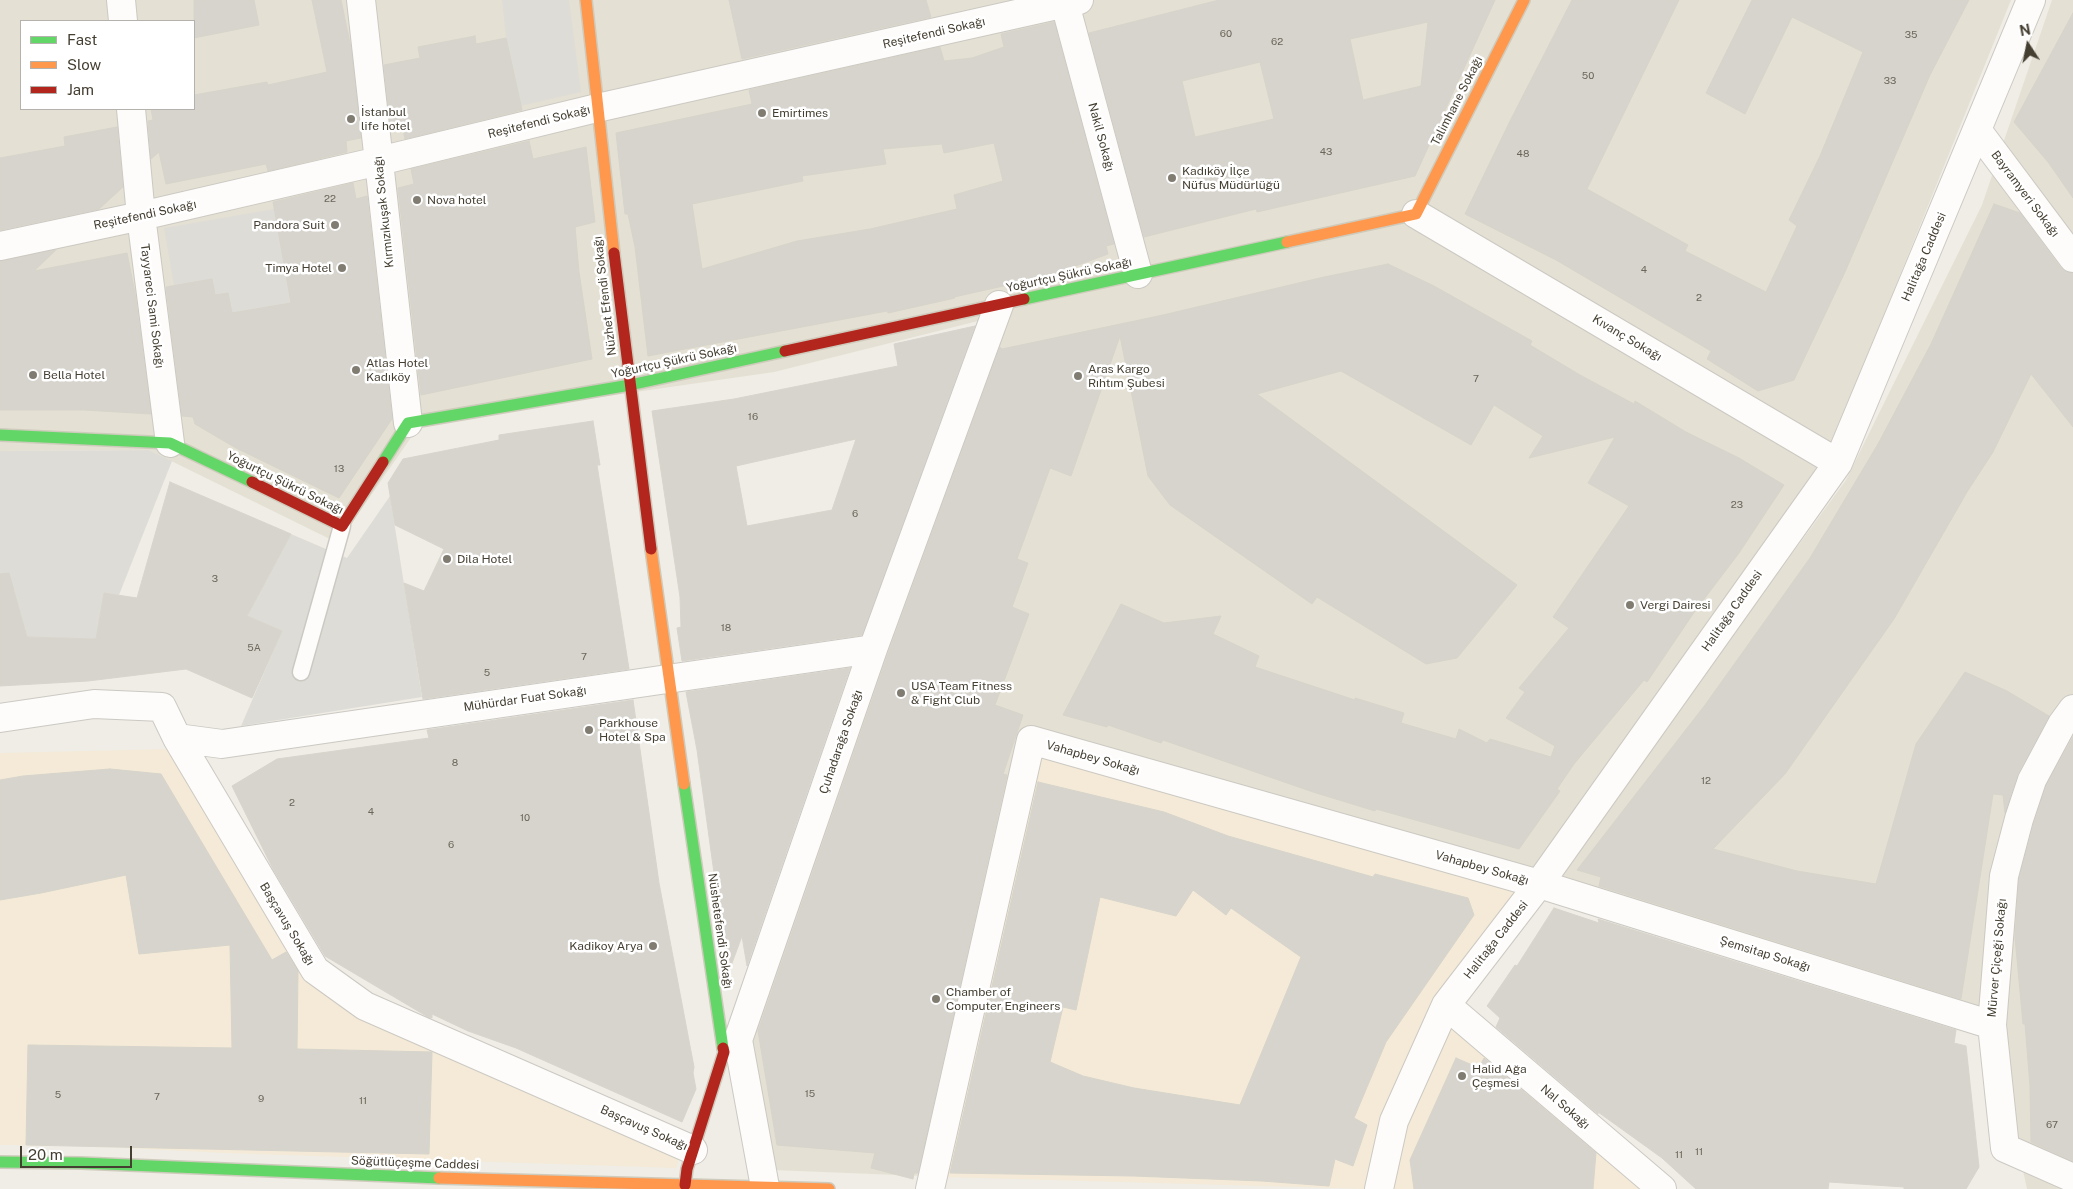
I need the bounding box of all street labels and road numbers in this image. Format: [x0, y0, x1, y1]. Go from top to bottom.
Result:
street label: Reşitefendi Sokağı [881, 14, 987, 52]
street label: Talimhane Sokağı [1428, 54, 1486, 148]
street label: Nakil Sokağı [1085, 101, 1117, 173]
street label: Reşitefendi Sokağı [486, 102, 592, 142]
street label: Bayramyeri Sokağı [1988, 148, 2062, 240]
street label: Kırmızıkuşak Sokağı [371, 155, 397, 269]
street label: Reşitefendi Sokağı [92, 197, 198, 233]
street label: Halitağa Caddesi [1899, 210, 1949, 304]
street label: Nüzhet Efendi Sokağı [591, 236, 619, 356]
street label: Tayyareci Sami Sokağı [137, 243, 167, 369]
street label: Yoğurtçu Şükrü Sokağı [1005, 255, 1133, 295]
street label: Kıvanç Sokağı [1590, 312, 1664, 364]
street label: Yoğurtçu Şükrü Sokağı [610, 341, 738, 381]
street label: Yoğurtçu Şükrü Sokağı [224, 449, 346, 517]
street label: Halitağa Caddesi [1699, 568, 1765, 654]
street label: Mühürdar Fuat Sokağı [463, 683, 587, 715]
street label: Çuhadarağa Sokağı [816, 688, 866, 796]
street label: Vahapbey Sokağı [1045, 738, 1141, 778]
street label: Vahapbey Sokağı [1434, 848, 1530, 888]
street label: Nüshetefendi Sokağı [705, 872, 735, 990]
street label: Başçavuş Sokağı [257, 880, 317, 968]
street label: Halitağa Caddesi [1461, 898, 1531, 982]
street label: Mürver Çiçeği Sokağı [1985, 898, 2009, 1018]
street label: Şemsitap Sokağı [1718, 933, 1812, 975]
street label: Nal Sokağı [1537, 1082, 1593, 1132]
street label: Başçavuş Sokağı [598, 1102, 690, 1154]
street label: Söğütlüçeşme Caddesi [351, 1154, 479, 1172]

